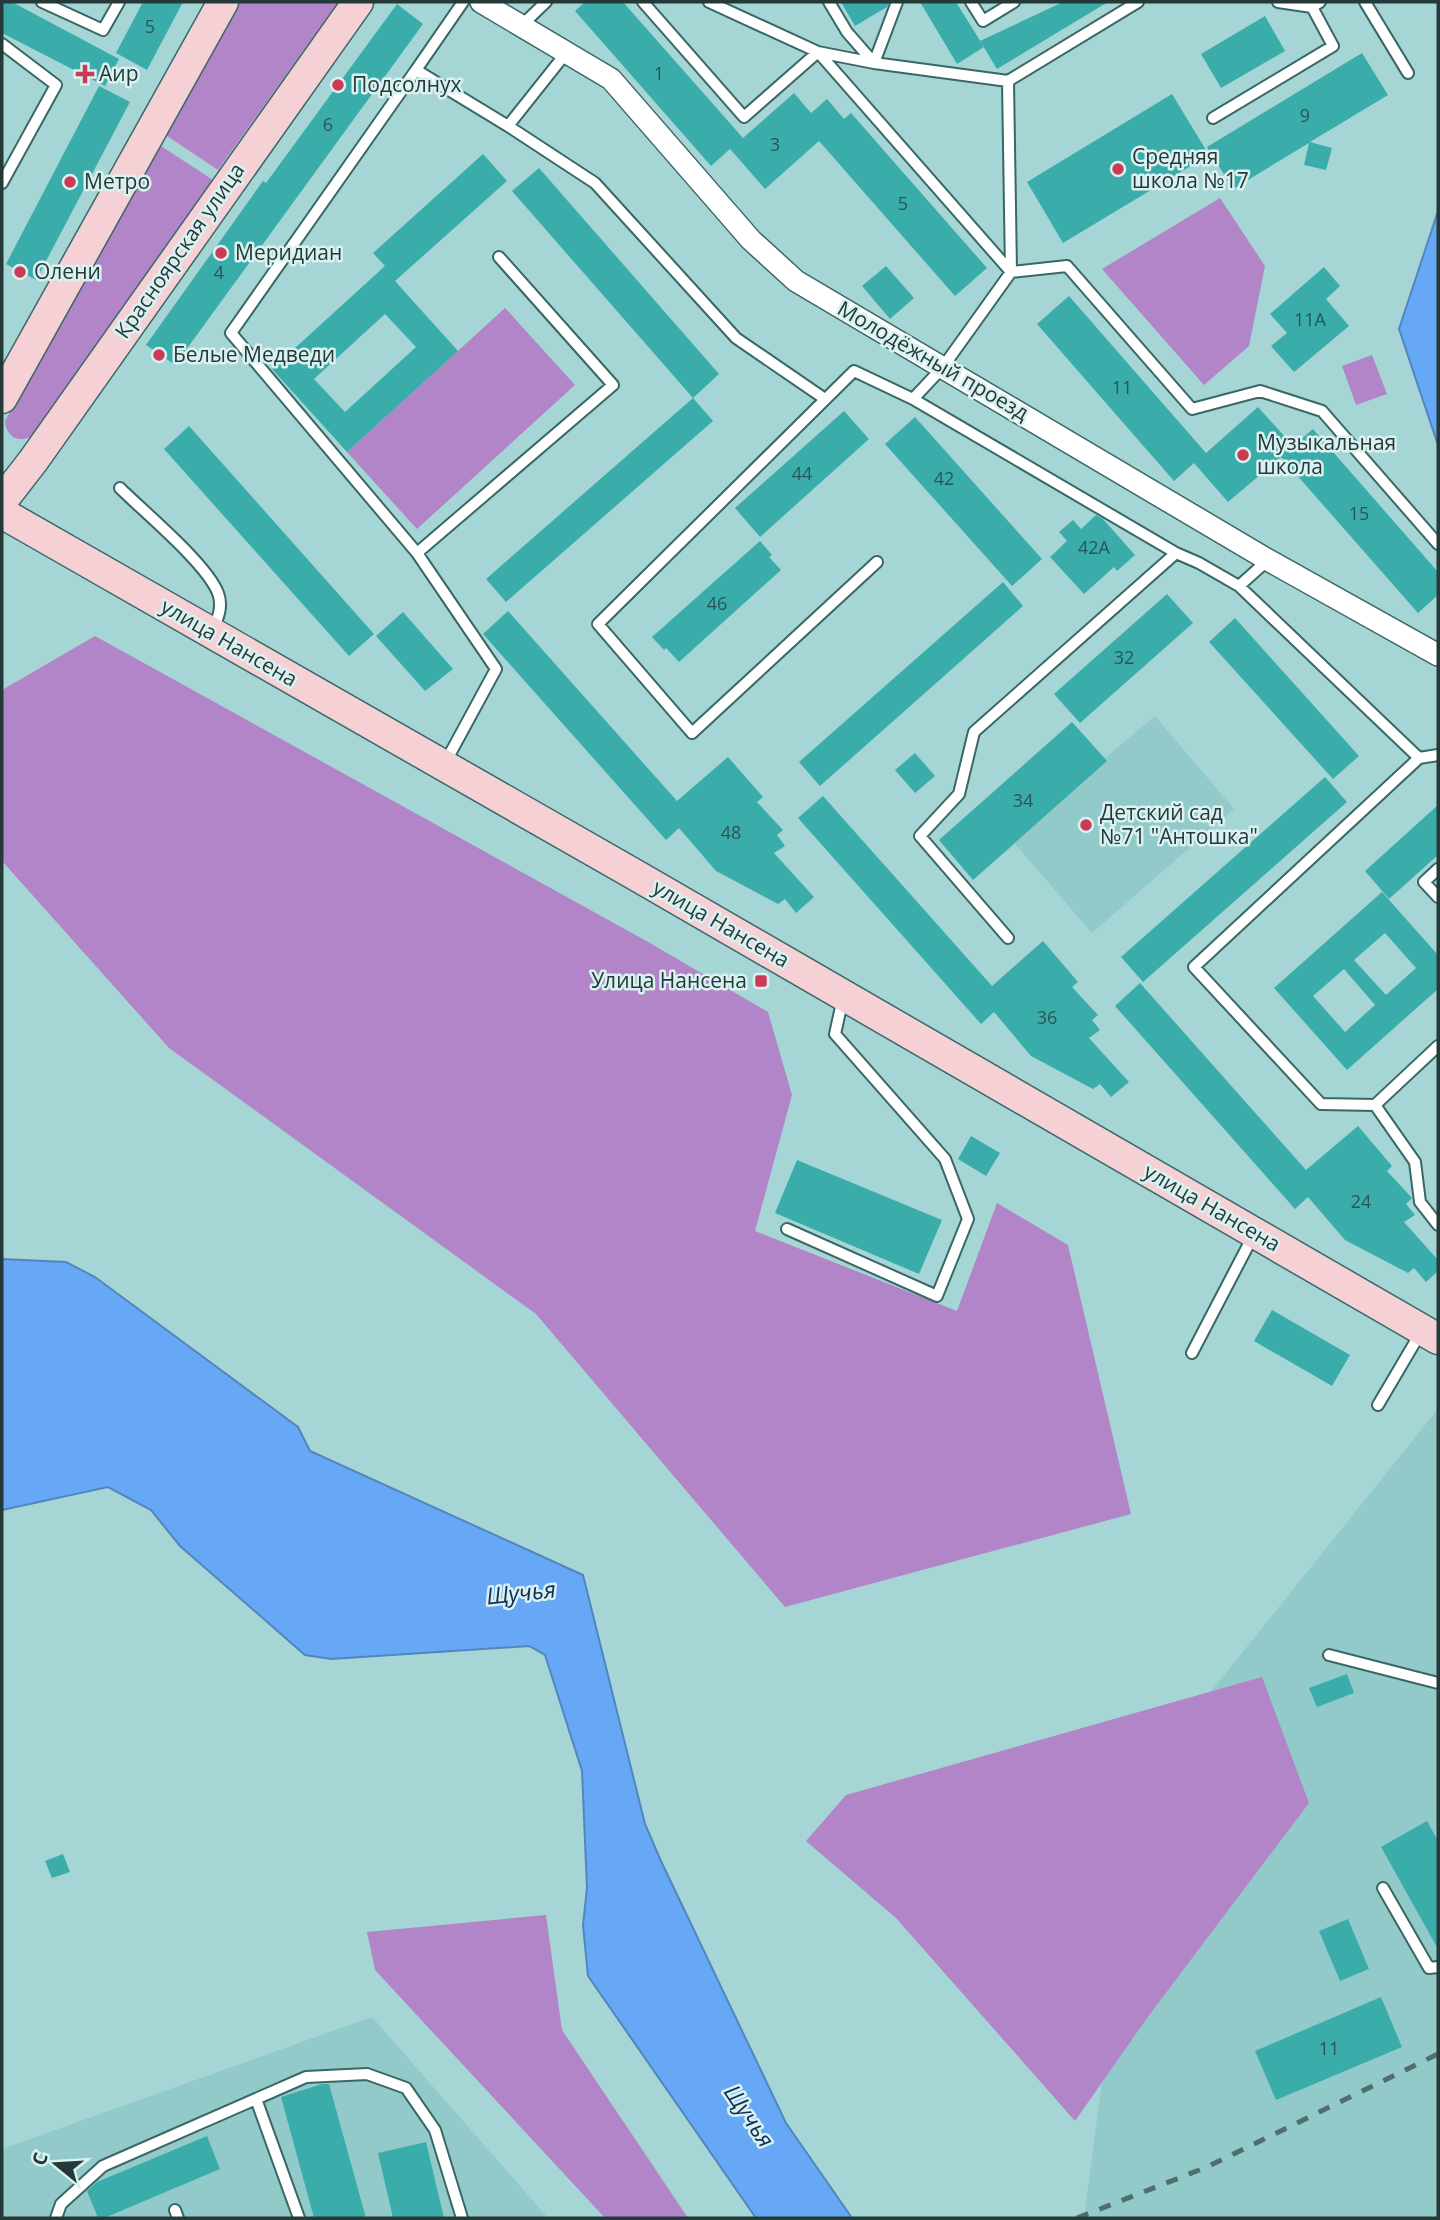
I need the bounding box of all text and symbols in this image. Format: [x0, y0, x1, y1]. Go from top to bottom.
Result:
house number: 5 [145, 14, 155, 38]
place label: Аир [99, 59, 138, 87]
house number: 1 [654, 61, 664, 85]
marker: Аир [77, 66, 93, 82]
place label: Подсолнух [352, 70, 462, 98]
marker: Подсолнух [330, 77, 346, 93]
house number: 9 [1300, 103, 1310, 127]
house number: 6 [323, 112, 333, 136]
house number: 3 [770, 132, 780, 156]
place label: Средняя школа №17 [1132, 142, 1249, 194]
street label: Красноярская улица [108, 157, 250, 344]
marker: Средняя школа №17 [1110, 161, 1126, 177]
place label: Метро [84, 167, 150, 195]
marker: Метро [62, 174, 78, 190]
house number: 5 [898, 191, 908, 215]
place label: Меридиан [235, 238, 342, 266]
marker: Меридиан [213, 245, 229, 261]
place label: Олени [34, 257, 101, 285]
house number: 4 [214, 260, 224, 284]
marker: Олени [12, 264, 28, 280]
street label: Молодёжный проезд [833, 294, 1034, 426]
house number: 11А [1294, 307, 1327, 331]
place label: Белые Медведи [173, 340, 335, 368]
marker: Белые Медведи [151, 347, 167, 363]
house number: 11 [1112, 375, 1132, 399]
place label: Музыкальная школа [1257, 428, 1396, 480]
marker: Музыкальная школа [1235, 447, 1251, 463]
house number: 44 [792, 461, 812, 485]
house number: 42 [934, 466, 954, 490]
house number: 15 [1349, 501, 1369, 525]
house number: 42А [1078, 535, 1111, 559]
house number: 46 [707, 591, 727, 615]
street label: улица Нансена [156, 592, 303, 693]
house number: 32 [1114, 645, 1134, 669]
house number: 34 [1013, 788, 1033, 812]
place label: Детский сад №71 "Антошка" [1100, 798, 1258, 850]
marker: Детский сад №71 "Антошка" [1078, 817, 1094, 833]
house number: 48 [721, 820, 741, 844]
street label: улица Нансена [648, 873, 795, 974]
place label: Улица Нансена [591, 966, 747, 994]
marker: Улица Нансена [753, 973, 769, 989]
house number: 36 [1037, 1005, 1057, 1029]
street label: улица Нансена [1139, 1157, 1286, 1258]
house number: 24 [1351, 1189, 1371, 1213]
water label: Щучья [485, 1572, 557, 1612]
house number: 11 [1319, 2036, 1339, 2060]
water label: Щучья [717, 2078, 783, 2153]
north arrow [21, 2129, 91, 2199]
text: С [26, 2149, 54, 2169]

